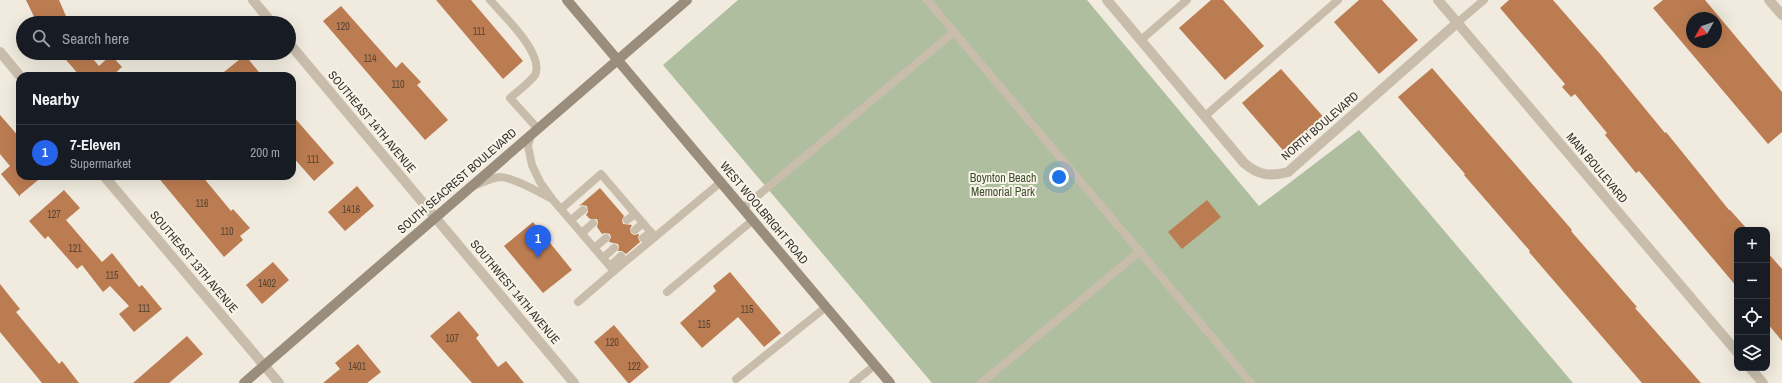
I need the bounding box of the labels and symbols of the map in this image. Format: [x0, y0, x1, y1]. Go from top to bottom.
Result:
north arrow [1686, 12, 1722, 48]
house number: 120 [336, 20, 350, 33]
house number: 111 [473, 25, 486, 38]
house number: 114 [363, 52, 377, 65]
street label: SOUTHEAST 14TH AVENUE [325, 68, 419, 176]
house number: 110 [391, 78, 405, 91]
street label: NORTH BOULEVARD [1278, 88, 1362, 164]
street label: SOUTH SEACREST BOULEVARD [394, 125, 520, 237]
street label: MAIN BOULEVARD [1563, 129, 1631, 207]
house number: 111 [307, 153, 320, 166]
street label: WEST WOOLBRIGHT ROAD [716, 158, 812, 268]
your location [1049, 167, 1069, 187]
park label: Boynton Beach Memorial Park [970, 170, 1036, 200]
house number: 116 [195, 197, 209, 210]
house number: 1416 [342, 203, 361, 216]
house number: 127 [47, 208, 61, 221]
street label: SOUTHEAST 13TH AVENUE [147, 208, 241, 316]
house number: 110 [220, 225, 234, 238]
pin: 1 [525, 225, 551, 258]
street label: SOUTHWEST 14TH AVENUE [467, 237, 563, 347]
house number: 121 [68, 242, 82, 255]
house number: 115 [105, 269, 119, 282]
house number: 1402 [258, 277, 277, 290]
house number: 111 [138, 302, 151, 315]
house number: 115 [740, 303, 754, 316]
house number: 115 [697, 318, 711, 331]
house number: 107 [445, 332, 459, 345]
house number: 120 [605, 336, 619, 349]
house number: 1401 [348, 360, 367, 373]
house number: 122 [627, 360, 641, 373]

